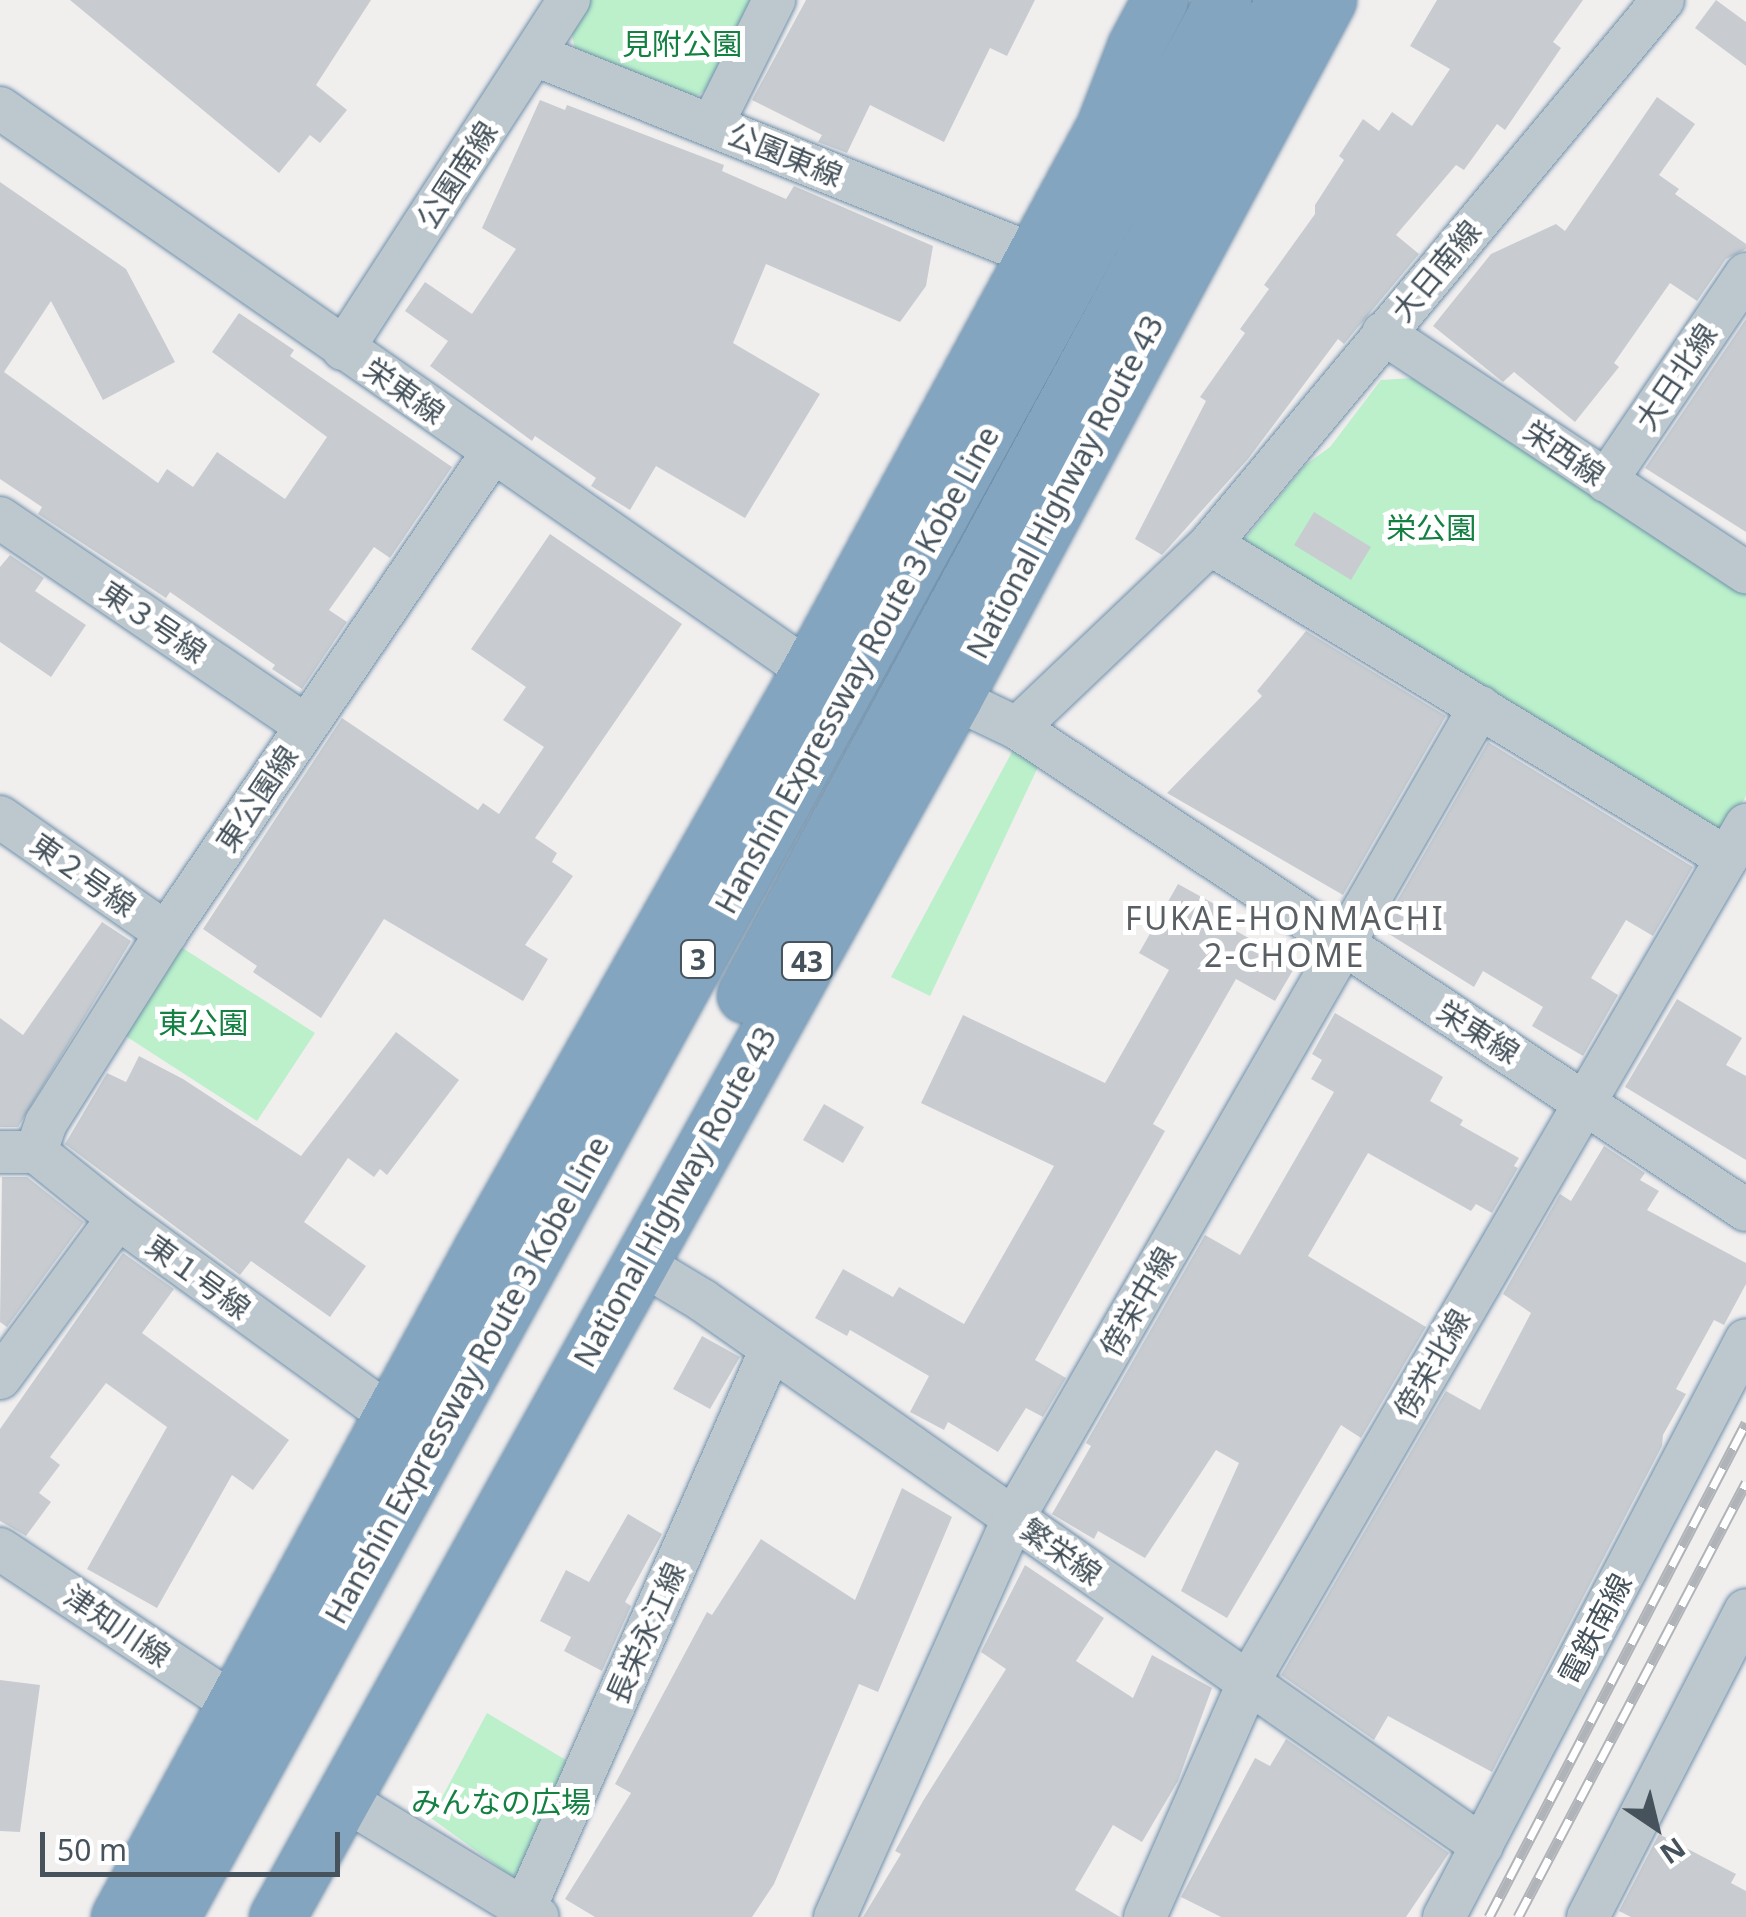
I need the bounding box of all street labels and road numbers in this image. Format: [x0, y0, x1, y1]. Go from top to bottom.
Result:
street label: 公園南線 [409, 115, 505, 235]
street label: 公園東線 [723, 116, 847, 194]
street label: 大日南線 [1384, 213, 1488, 329]
street label: National Highway Route 43 [959, 309, 1171, 665]
street label: 大日北線 [1628, 317, 1724, 437]
street label: 栄東線 [357, 350, 451, 432]
street label: 栄西線 [1517, 413, 1611, 493]
street label: Hanshin Expressway Route 3 Kobe Line [708, 420, 1006, 920]
street label: 東３号線 [93, 574, 213, 670]
street label: 東公園線 [209, 739, 305, 859]
street label: 東２号線 [24, 826, 142, 924]
road number: 3 [678, 936, 718, 982]
road number: 43 [780, 938, 834, 984]
street label: 栄東線 [1430, 993, 1526, 1071]
street label: National Highway Route 43 [566, 1021, 784, 1373]
street label: Hanshin Expressway Route 3 Kobe Line [318, 1130, 616, 1630]
street label: 東１号線 [139, 1227, 257, 1327]
street label: 傍栄中線 [1092, 1241, 1184, 1363]
street label: 傍栄北線 [1386, 1303, 1478, 1425]
street label: 繁栄線 [1014, 1511, 1108, 1593]
street label: 長栄永江線 [599, 1557, 693, 1709]
street label: 電鉄南線 [1551, 1568, 1639, 1690]
street label: 津知川線 [57, 1578, 177, 1674]

